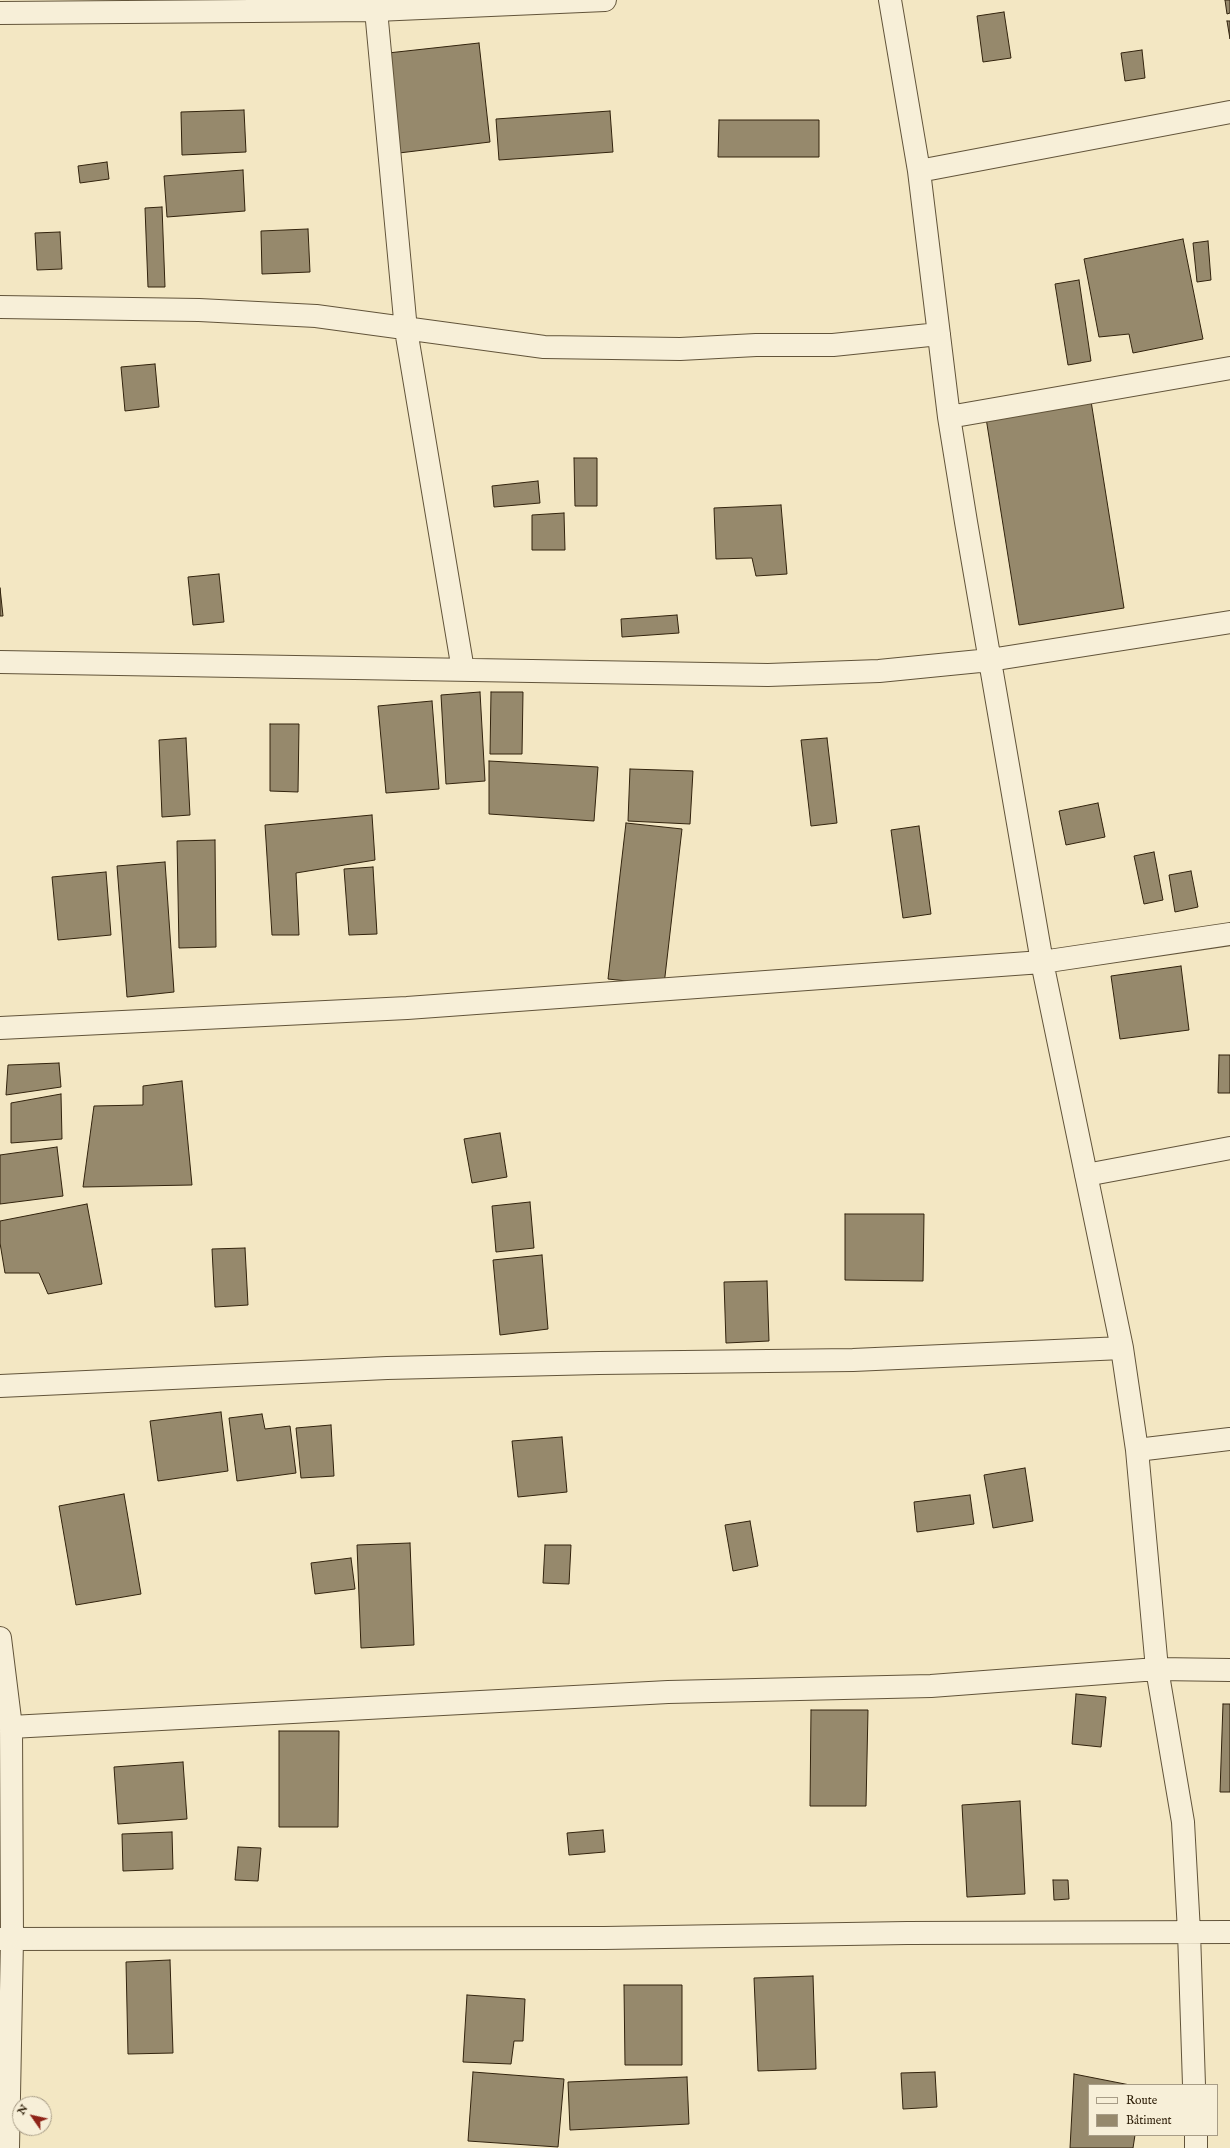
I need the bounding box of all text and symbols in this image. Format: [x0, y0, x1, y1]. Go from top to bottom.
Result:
legend [1088, 2084, 1218, 2136]
text: Route [1126, 2093, 1157, 2108]
north arrow [12, 2096, 52, 2136]
text: N [14, 2102, 31, 2118]
text: Bâtiment [1126, 2113, 1172, 2128]

